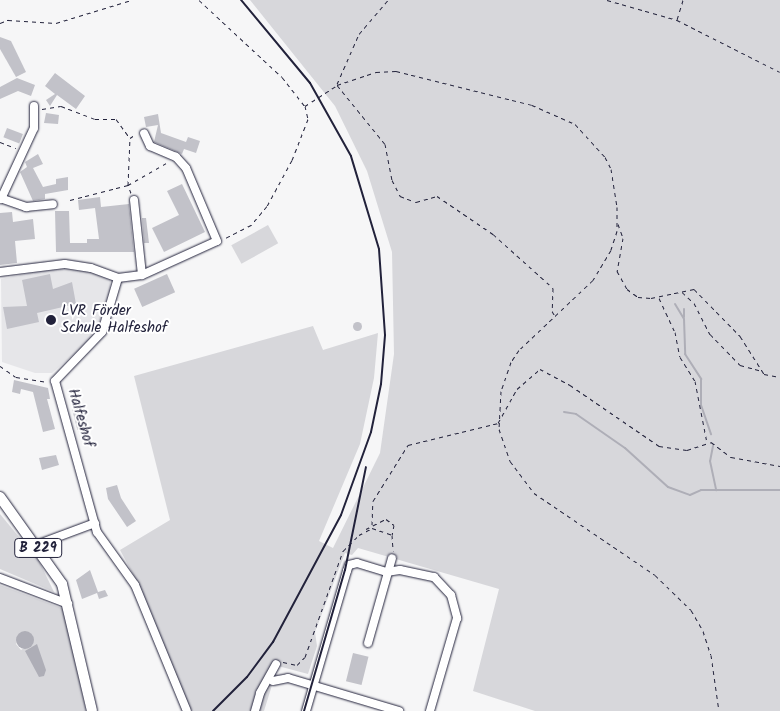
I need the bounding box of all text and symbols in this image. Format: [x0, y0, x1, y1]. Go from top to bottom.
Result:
place label: LVR Förder Schule Halfeshof [61, 302, 167, 337]
marker: LVR Förder Schule Halfeshof [45, 314, 57, 326]
street label: Halfeshof [63, 387, 97, 449]
road number: B 229 [13, 536, 63, 560]

